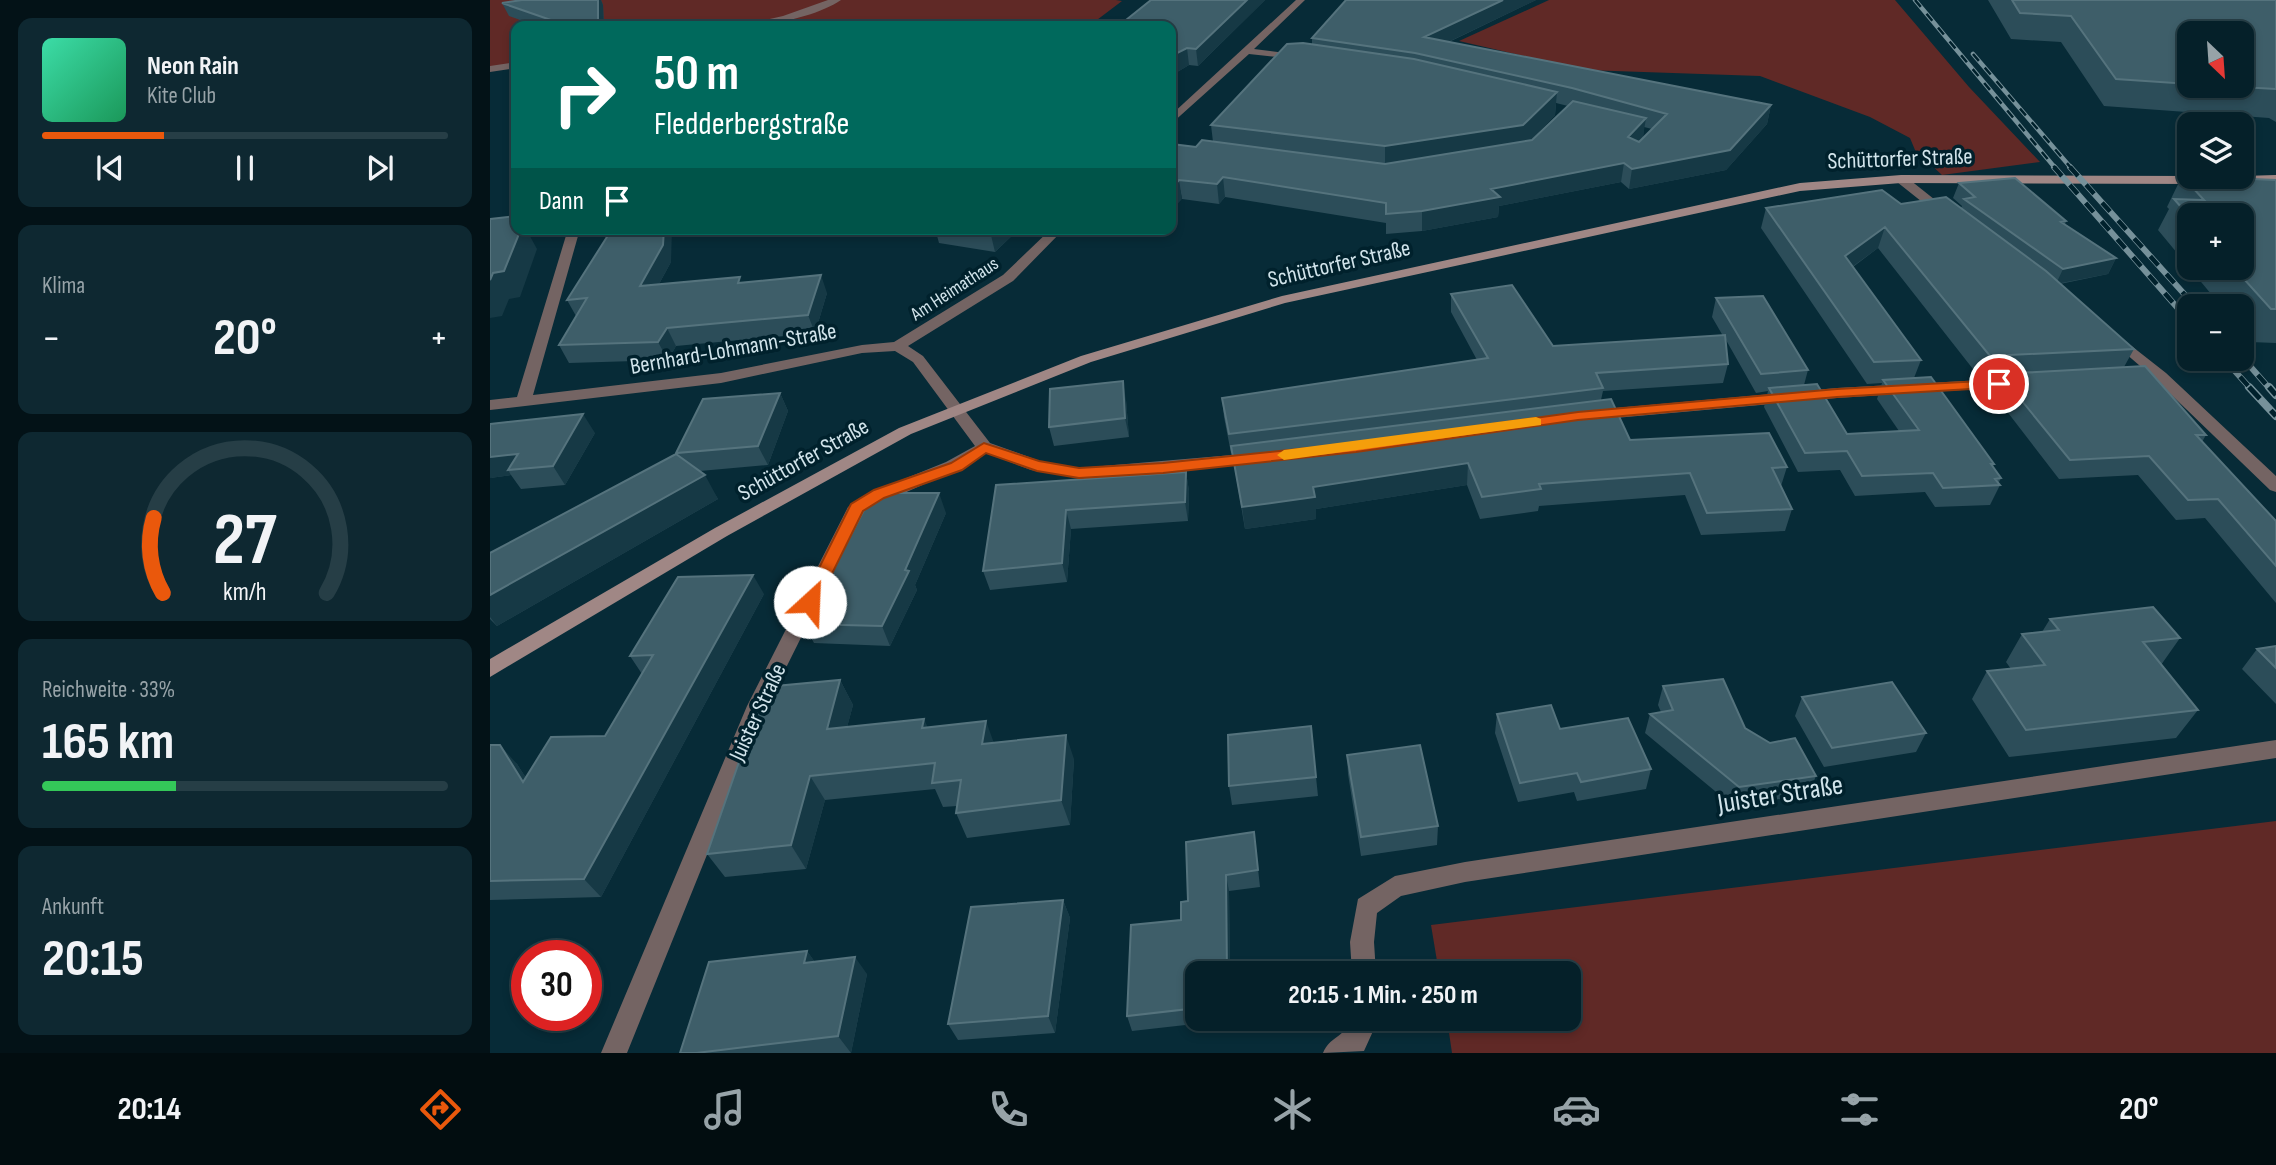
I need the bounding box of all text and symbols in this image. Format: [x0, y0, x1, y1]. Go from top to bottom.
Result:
north arrow [2177, 21, 2254, 98]
map controls [2177, 21, 2254, 371]
text: 50 m [654, 45, 739, 104]
icon: right [539, 49, 630, 140]
text: Neon Rain [147, 51, 239, 82]
text: Kite Club [147, 82, 216, 110]
text: Fledderbergstraße [654, 105, 850, 144]
button: layers [2177, 112, 2254, 189]
street label: Schüttorfer Straße [1827, 142, 1973, 176]
icon: previous [91, 149, 129, 187]
icon: pause [226, 149, 264, 187]
icon: next [361, 149, 399, 187]
icon: arrive [598, 182, 636, 220]
text: Dann [539, 186, 584, 217]
button: + [2177, 203, 2254, 280]
street label: Schüttorfer Straße [1265, 234, 1413, 294]
street label: Am Heimathaus [906, 252, 1003, 327]
text: Klima [42, 272, 85, 300]
button: − [2177, 294, 2254, 371]
text: 20° [213, 307, 277, 370]
text: − [42, 316, 61, 361]
text: + [429, 316, 448, 361]
street label: Bernhard-Lohmann-Straße [628, 317, 839, 381]
pin [1969, 354, 2029, 414]
icon: arrive [1980, 365, 2018, 403]
street label: Schüttorfer Straße [733, 412, 874, 507]
text: 27 [213, 497, 277, 585]
position arrow [773, 565, 847, 639]
text: km/h [223, 576, 267, 607]
street label: Juister Straße [723, 659, 793, 766]
text: Reichweite · 33% [42, 676, 175, 704]
text: 165 km [42, 711, 174, 774]
street label: Juister Straße [1714, 768, 1845, 821]
text: Ankunft [42, 893, 104, 921]
text: 20:15 [42, 928, 144, 991]
speed limit sign: 30 [511, 940, 602, 1031]
text: 20:15 · 1 Min. · 250 m [1288, 980, 1478, 1011]
icon: directions [416, 1085, 465, 1134]
icon: music [700, 1085, 749, 1134]
icon: phone [984, 1085, 1033, 1134]
icon: climate [1268, 1085, 1317, 1134]
icon: car [1552, 1085, 1601, 1134]
icon: filters [1835, 1085, 1884, 1134]
text: 20:14 [117, 1090, 181, 1129]
text: 20° [2119, 1090, 2159, 1129]

